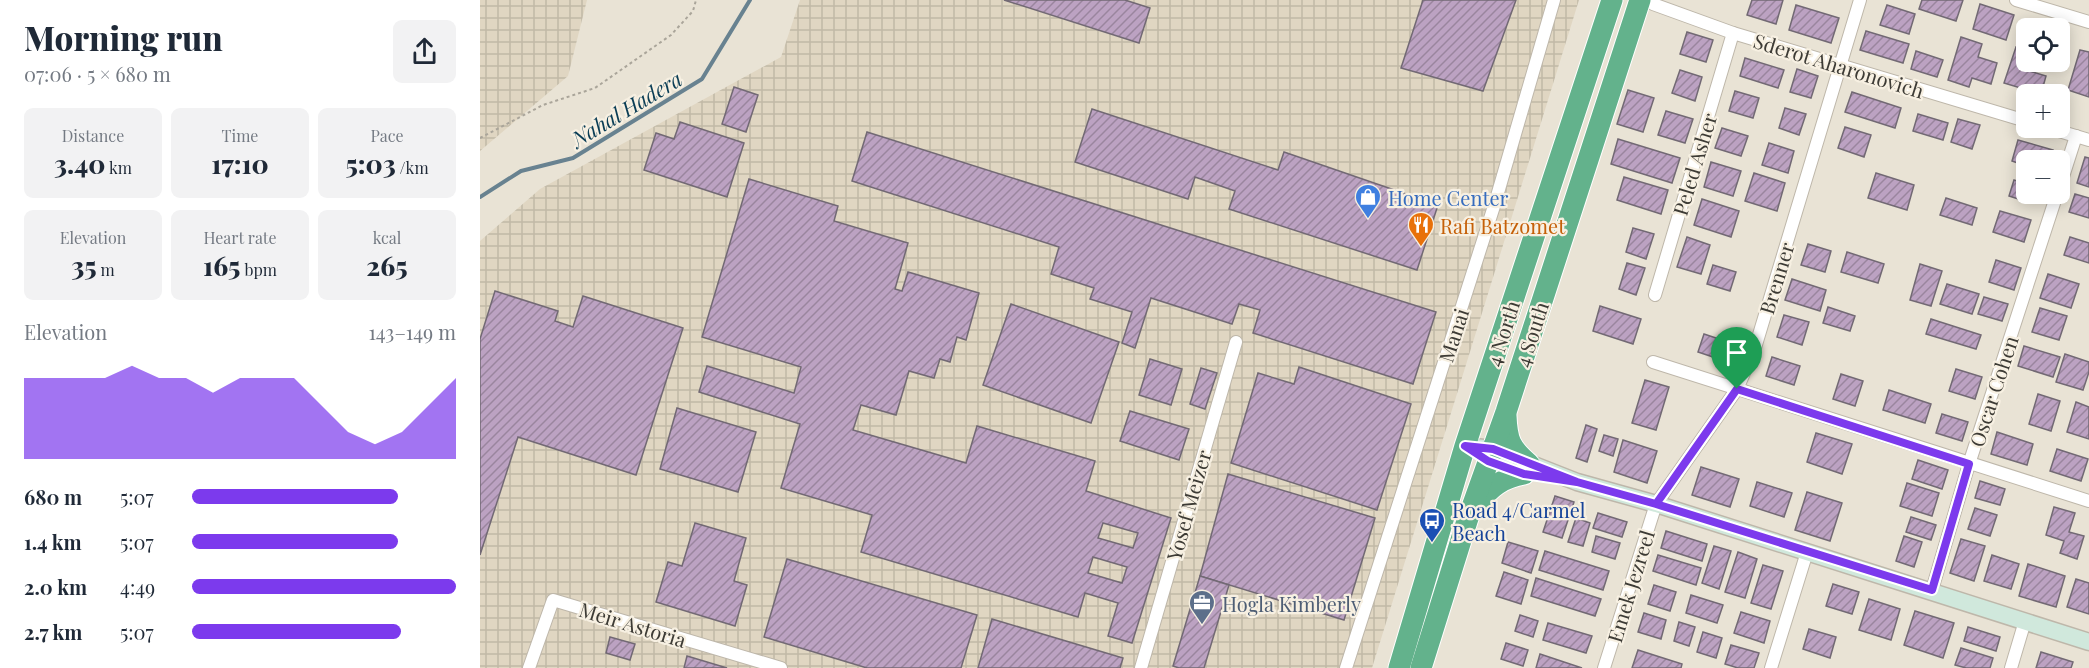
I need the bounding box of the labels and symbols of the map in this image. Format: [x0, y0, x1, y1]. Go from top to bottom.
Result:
street label: Sderot Aharonovich [1751, 26, 1928, 104]
water label: Nahal Hadera [564, 64, 687, 153]
street label: Peled Asher [1666, 110, 1722, 218]
shop icon: Home Center [1353, 182, 1383, 220]
place label: Home Center [1388, 184, 1509, 211]
restaurant icon: Rafi Batzomet [1406, 210, 1436, 248]
place label: Rafi Batzomet [1440, 212, 1566, 239]
street label: Brenner [1752, 239, 1800, 317]
street label: 4 North [1479, 297, 1525, 369]
street label: 4 South [1508, 298, 1554, 370]
street label: Manai [1432, 305, 1474, 365]
pin [1711, 327, 1762, 389]
street label: Oscar Cohen [1962, 332, 2024, 450]
street label: Yosef Meizer [1159, 447, 1217, 564]
place label: Road 4/Carmel Beach [1452, 496, 1586, 546]
bus stop icon: Road 4/Carmel Beach [1417, 506, 1447, 544]
street label: Emek Jezreel [1600, 526, 1660, 645]
office icon: Hogla Kimberly [1187, 588, 1217, 626]
place label: Hogla Kimberly [1222, 590, 1361, 617]
street label: Meir Astoria [576, 595, 690, 653]

